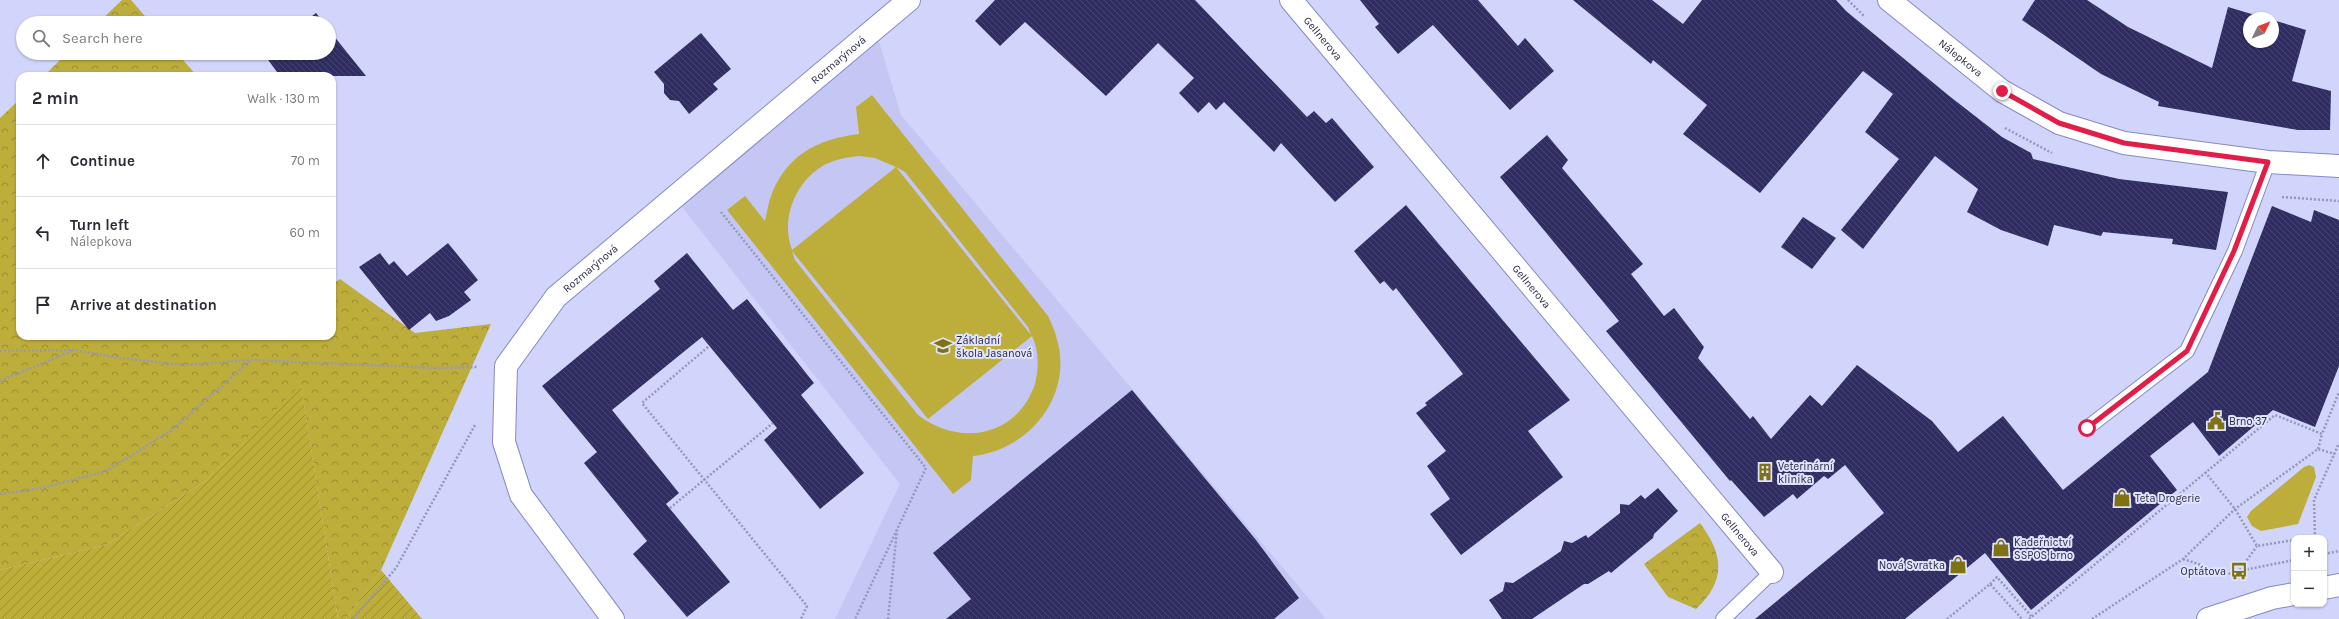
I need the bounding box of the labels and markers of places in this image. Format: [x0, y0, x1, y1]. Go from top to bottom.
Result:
place label: Základní škola Jasanová [956, 334, 1032, 360]
school or university icon: Základní škola Jasanová [933, 336, 953, 356]
public building icon: Brno 37 [2206, 411, 2226, 431]
place label: Brno 37 [2229, 415, 2267, 428]
place label: Veterinární klinika [1778, 460, 1834, 486]
building icon: Veterinární klinika [1755, 462, 1775, 482]
shop icon: Teta Drogerie [2112, 488, 2132, 508]
place label: Teta Drogerie [2135, 492, 2200, 505]
place label: Kadeřnictví SSPOS brno [2014, 536, 2073, 562]
shop icon: Kadeřnictví SSPOS brno [1991, 538, 2011, 558]
shop icon: Nová Svratka [1948, 555, 1968, 575]
place label: Nová Svratka [1879, 559, 1945, 572]
bus stop icon: Optátova [2229, 561, 2249, 581]
place label: Optátova [2181, 565, 2226, 578]

